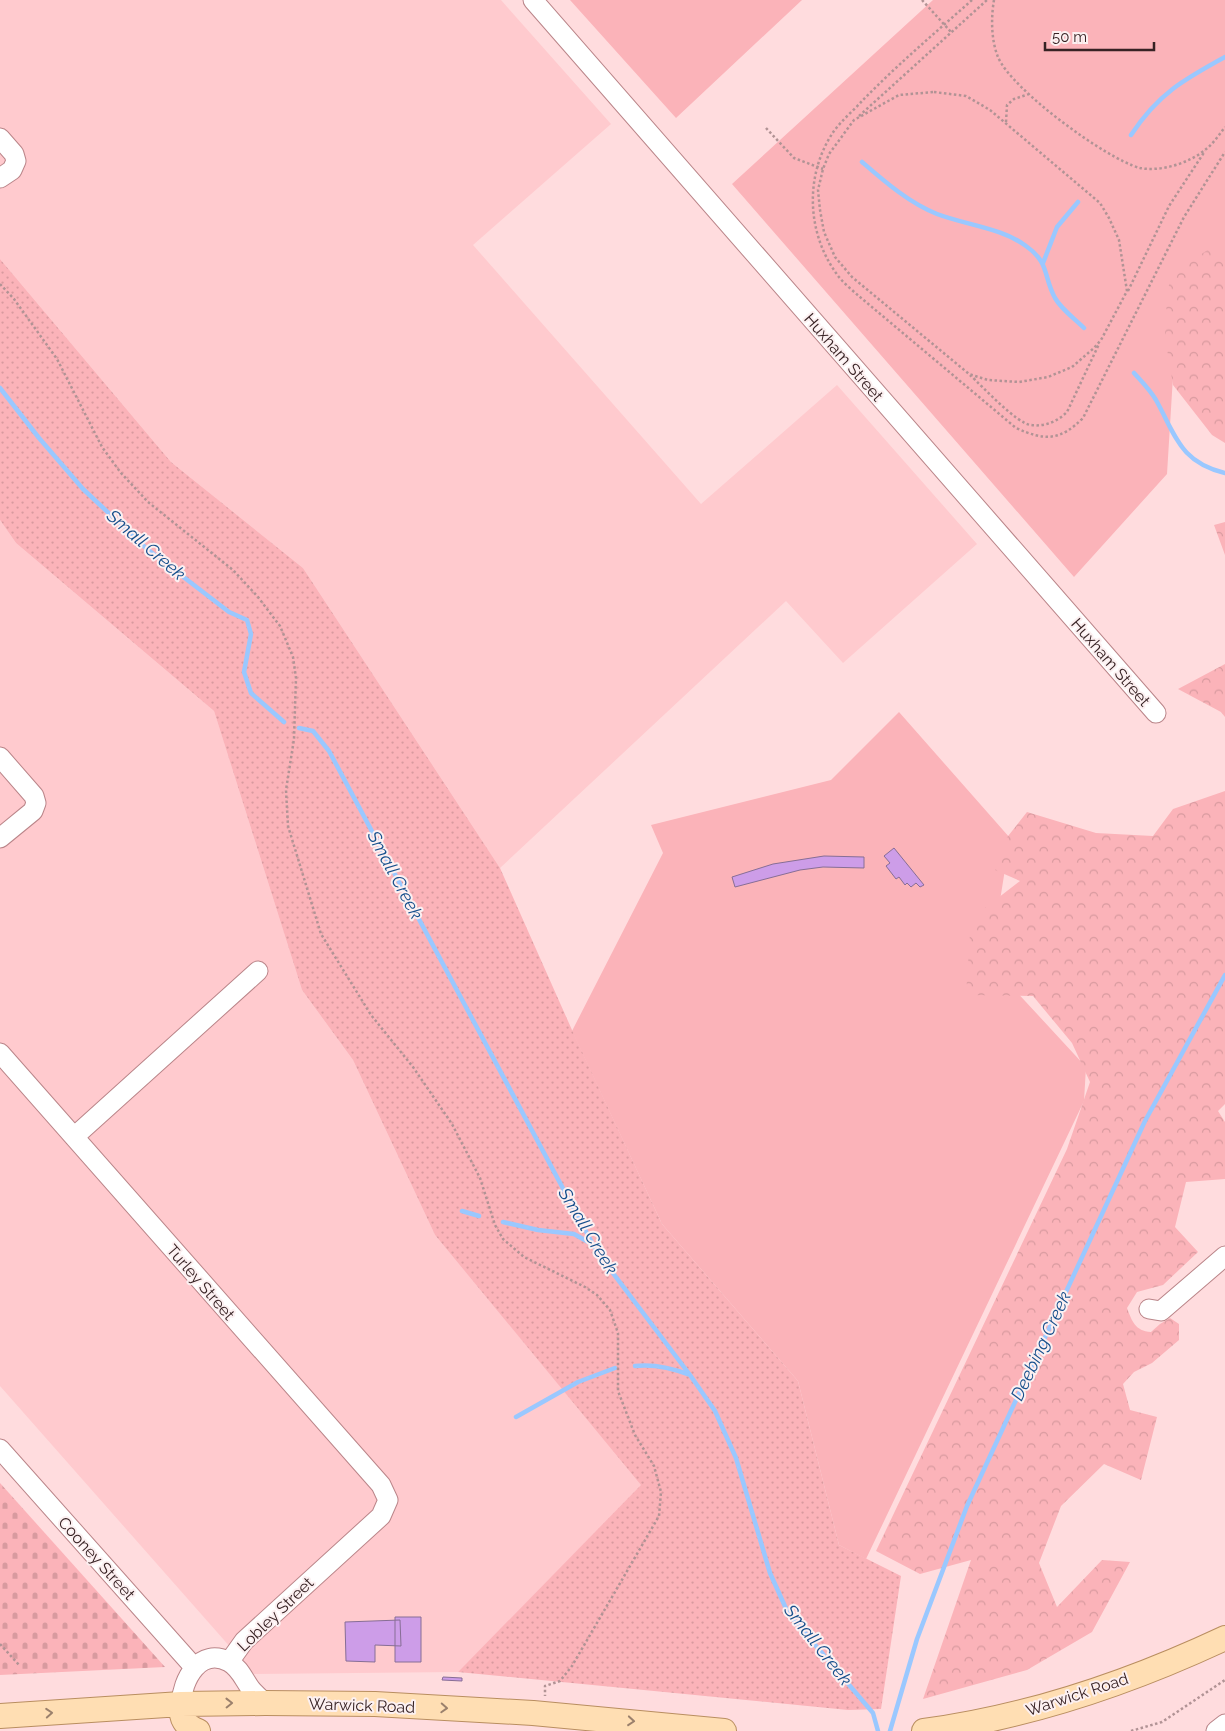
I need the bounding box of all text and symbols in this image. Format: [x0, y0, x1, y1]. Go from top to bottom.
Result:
scale bar [1045, 20, 1154, 52]
text: 50 m [1052, 28, 1087, 46]
street label: Huxham Street [800, 309, 887, 406]
water label: Small Creek [102, 504, 190, 585]
street label: Huxham Street [1067, 614, 1154, 711]
water label: Small Creek [363, 826, 428, 923]
water label: Small Creek [554, 1183, 623, 1278]
street label: Turley Street [163, 1241, 239, 1324]
water label: Deebing Creek [1006, 1288, 1075, 1404]
street label: Cooney Street [54, 1513, 139, 1604]
street label: Lobley Street [233, 1573, 318, 1655]
water label: Small Creek [780, 1599, 857, 1690]
street label: Warwick Road [1024, 1669, 1131, 1720]
street label: Warwick Road [308, 1694, 416, 1717]
one-way arrow [226, 1698, 234, 1708]
one-way arrow [441, 1702, 449, 1713]
one-way arrow [45, 1707, 53, 1718]
one-way arrow [627, 1716, 635, 1727]

